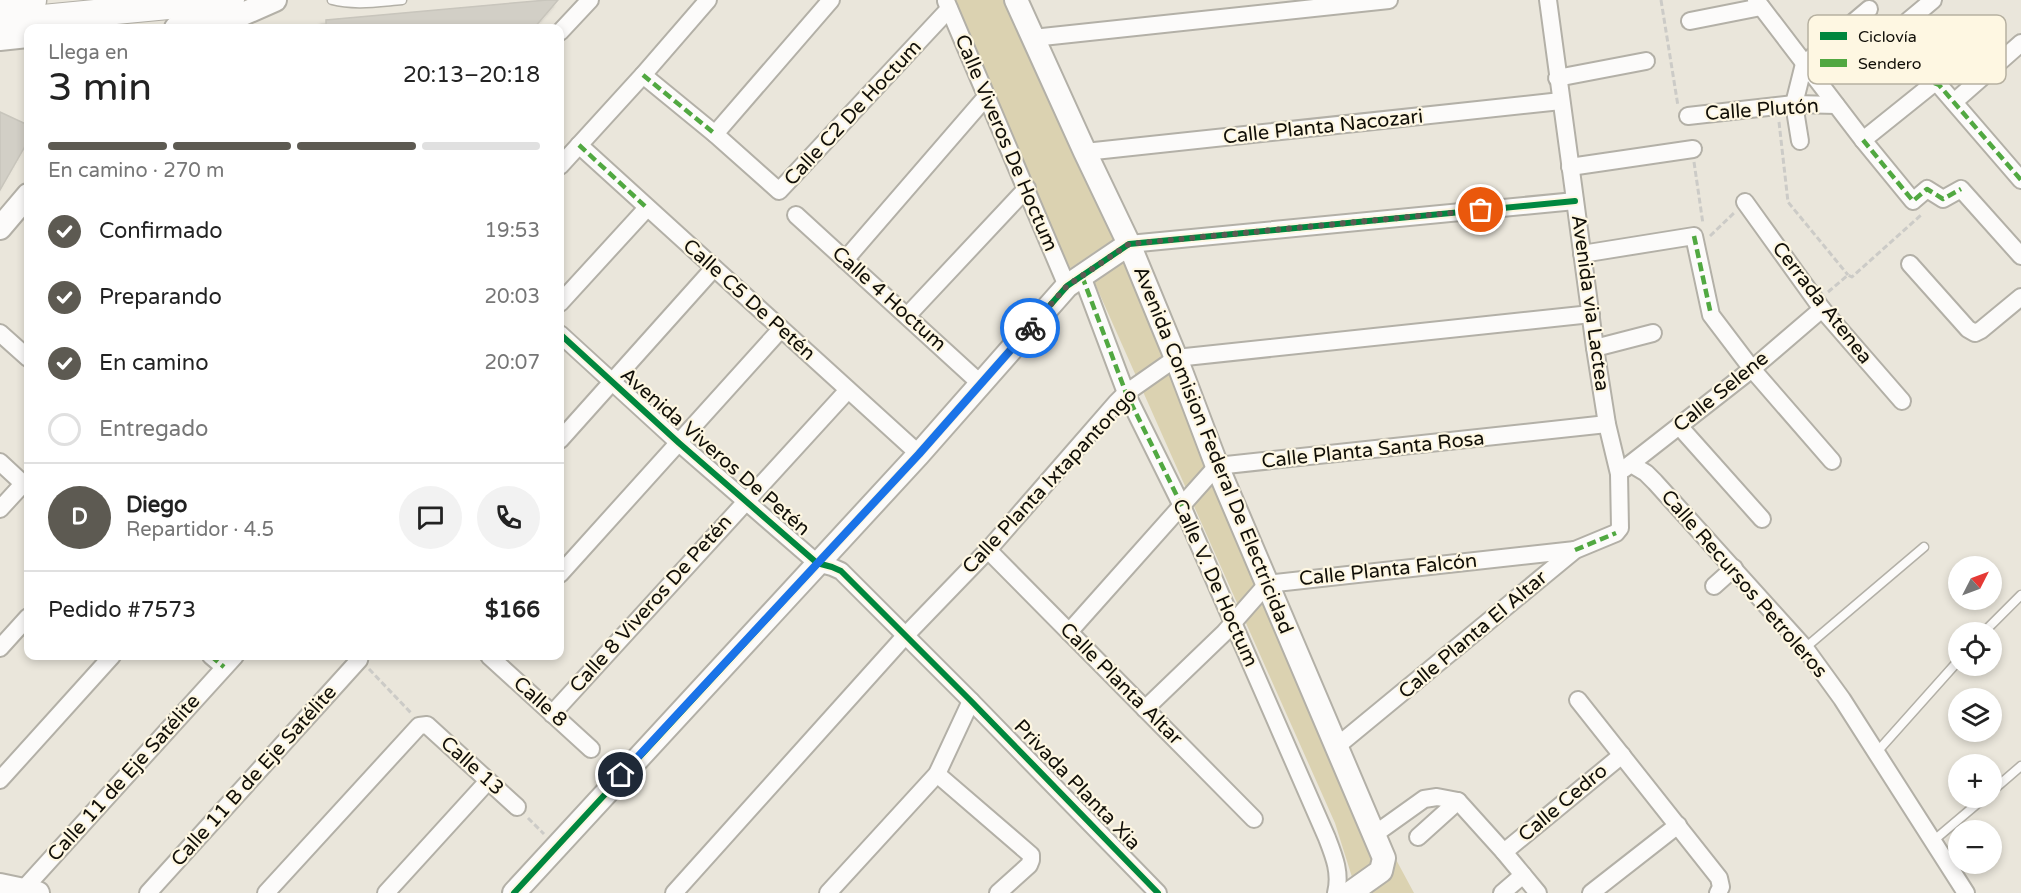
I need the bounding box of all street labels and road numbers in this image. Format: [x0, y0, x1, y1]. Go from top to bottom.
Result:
street label: Calle Viveros De Hoctum [949, 31, 1063, 255]
street label: Calle C2 De Hoctum [779, 35, 927, 191]
street label: Calle Plutón [1704, 94, 1820, 126]
street label: Calle Planta Nacozari [1222, 105, 1424, 149]
street label: Avenida via Lactea [1566, 213, 1614, 393]
street label: Calle C5 De Petén [678, 234, 820, 366]
street label: Cerrada Atenea [1767, 237, 1877, 369]
street label: Calle 4 Hoctum [827, 242, 951, 356]
street label: Avenida Comision Federal De Electricidad [1128, 263, 1298, 637]
street label: Calle Selene [1669, 346, 1773, 438]
street label: Avenida Viveros De Petén [615, 363, 815, 541]
street label: Calle Planta Ixtapantongo [958, 383, 1142, 579]
street label: Calle Planta Santa Rosa [1260, 426, 1486, 474]
street label: Calle Recursos Petroleros [1656, 485, 1832, 683]
street label: Calle V. De Hoctum [1167, 495, 1263, 671]
street label: Calle 8 Viveros De Petén [565, 510, 737, 698]
street label: Calle Planta Falcón [1298, 549, 1478, 591]
street label: Calle Planta El Altar [1394, 566, 1552, 704]
street label: Calle Planta Altar [1055, 618, 1188, 751]
street label: Calle 8 [508, 672, 572, 732]
street label: Calle 11 B de Eje Satélite [166, 680, 342, 872]
street label: Calle 11 de Eje Satélite [43, 690, 205, 866]
street label: Privada Planta Xia [1009, 715, 1145, 855]
street label: Calle 13 [435, 731, 509, 801]
street label: Calle Cedro [1514, 759, 1612, 847]

